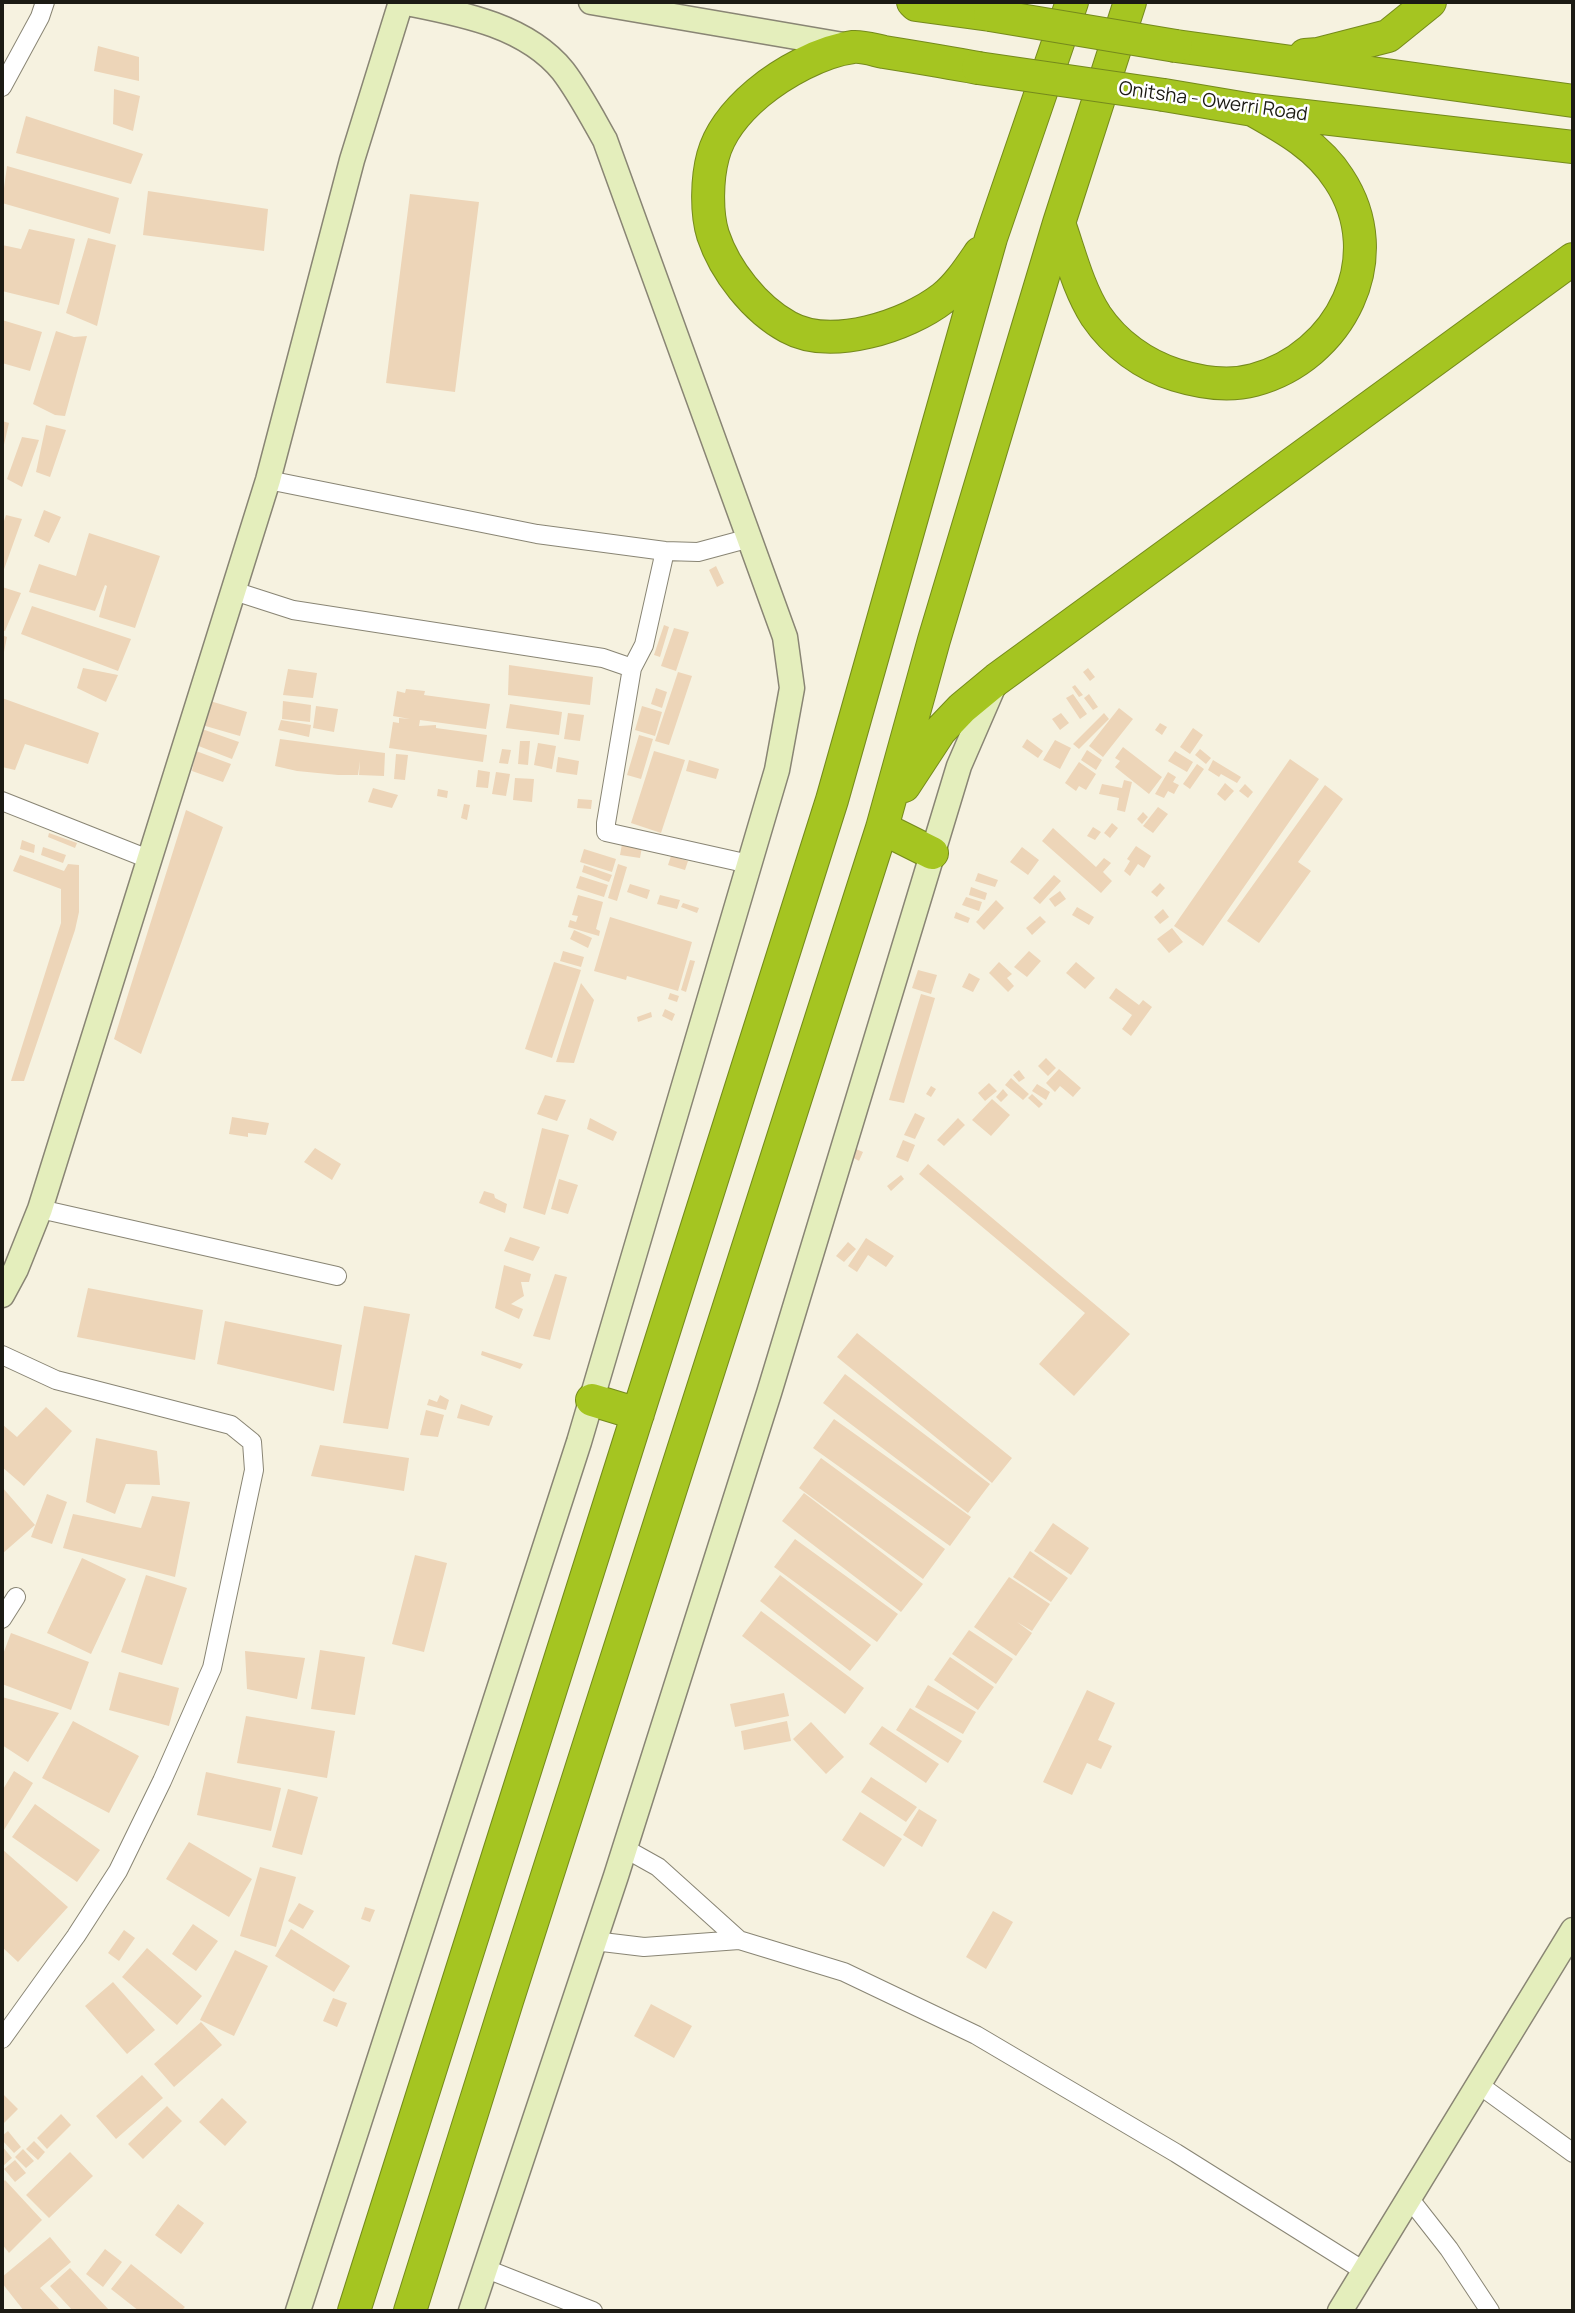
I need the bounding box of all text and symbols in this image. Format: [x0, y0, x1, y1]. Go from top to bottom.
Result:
street label: Onitsha - Owerri Road [1117, 77, 1309, 127]

